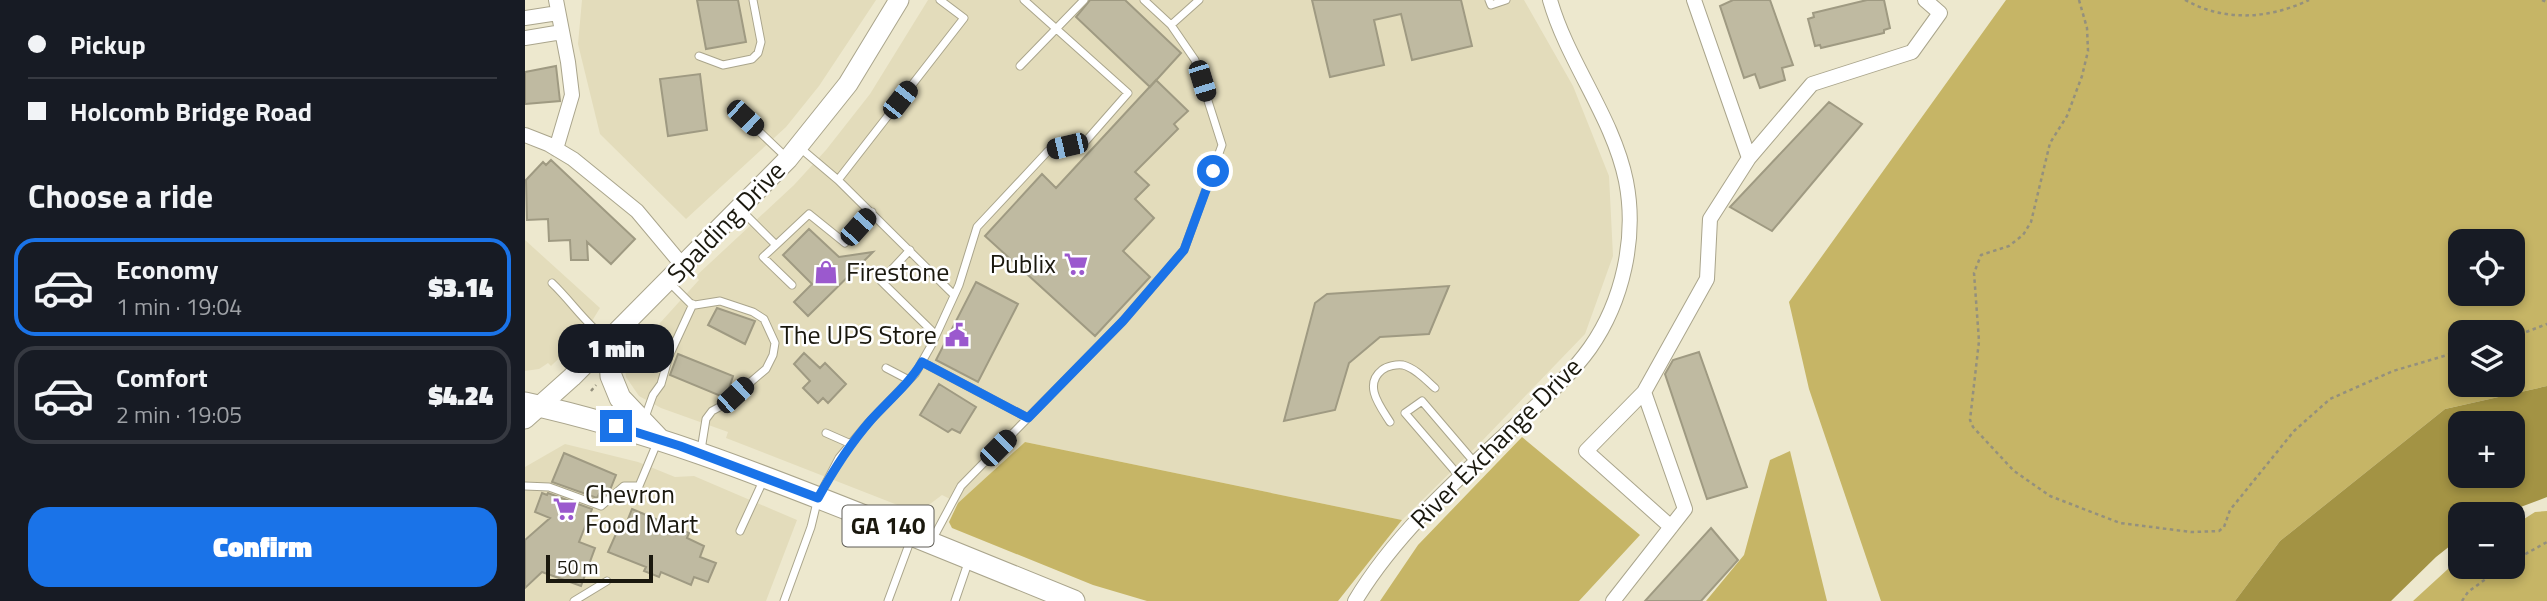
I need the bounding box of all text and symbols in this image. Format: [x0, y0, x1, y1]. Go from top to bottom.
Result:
text: Pickup [70, 25, 146, 64]
car [1186, 58, 1219, 104]
car [879, 77, 922, 123]
text: Holcomb Bridge Road [70, 92, 312, 131]
car [723, 96, 768, 140]
car [1045, 131, 1090, 161]
street label: Spalding Drive [657, 152, 794, 291]
route start [1197, 155, 1229, 187]
text: Choose a ride [28, 172, 213, 220]
car [837, 204, 880, 250]
map controls [2448, 229, 2525, 579]
button: locate [2448, 229, 2525, 306]
place label: Publix [990, 244, 1056, 283]
text: Economy [116, 250, 218, 289]
supermarket icon: Publix [1062, 250, 1090, 278]
place label: Firestone [846, 252, 949, 291]
icon: car [32, 256, 95, 319]
shop icon: Firestone [812, 258, 840, 286]
text: $3.14 [428, 268, 493, 307]
text: 1 min · 19:04 [116, 289, 242, 324]
place label: The UPS Store [780, 315, 937, 354]
button: layers [2448, 320, 2525, 397]
public building icon: The UPS Store [943, 321, 971, 349]
callout: 1 min [558, 324, 674, 374]
text: 1 min [587, 331, 645, 366]
street label: River Exchange Drive [1401, 348, 1590, 537]
text: Comfort [116, 358, 208, 397]
icon: car [32, 364, 95, 427]
car [713, 373, 758, 417]
text: $4.24 [428, 376, 493, 415]
text: 2 min · 19:05 [116, 397, 242, 432]
route end [600, 410, 632, 442]
button: + [2448, 411, 2525, 488]
car [976, 426, 1021, 470]
place label: Chevron Food Mart [585, 474, 698, 543]
supermarket icon: Chevron Food Mart [551, 495, 579, 523]
button: − [2448, 502, 2525, 579]
road number: GA 140 [843, 505, 933, 546]
button: Confirm [28, 507, 497, 587]
scale bar [546, 552, 653, 584]
text: 50 m [557, 552, 598, 581]

